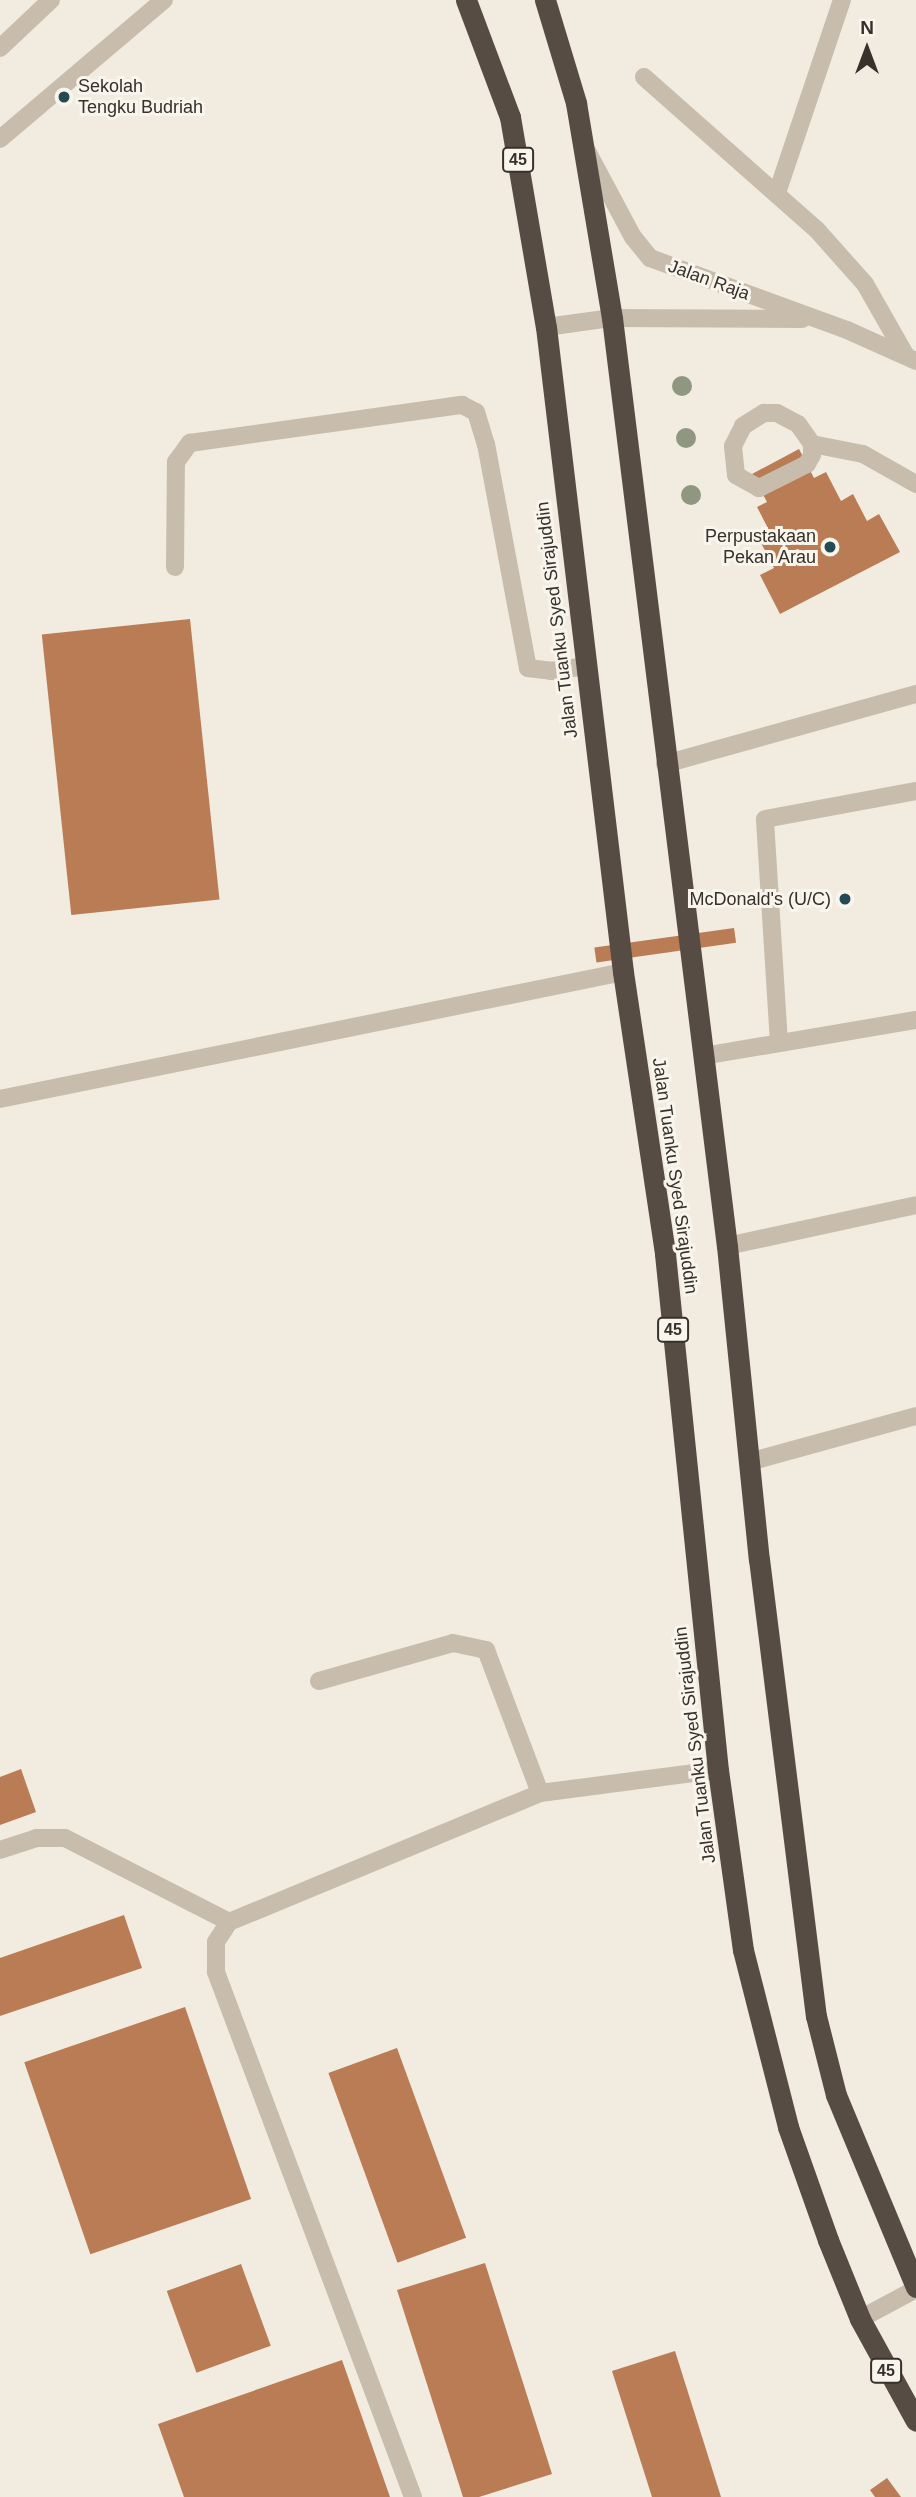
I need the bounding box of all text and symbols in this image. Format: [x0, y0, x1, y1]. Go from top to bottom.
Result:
north arrow [832, 14, 902, 84]
text: N [860, 17, 874, 38]
place label: Sekolah Tengku Budriah [78, 76, 203, 119]
marker: Sekolah Tengku Budriah [56, 89, 72, 105]
road number: 45 [500, 148, 536, 172]
street label: Jalan Raja [665, 255, 753, 305]
street label: Jalan Tuanku Syed Sirajuddin [532, 500, 582, 740]
place label: Perpustakaan Pekan Arau [705, 526, 816, 568]
marker: Perpustakaan Pekan Arau [822, 539, 838, 555]
place label: McDonald's (U/C) [690, 888, 831, 910]
marker: McDonald's (U/C) [837, 891, 853, 907]
street label: Jalan Tuanku Syed Sirajuddin [648, 1056, 702, 1296]
road number: 45 [656, 1318, 690, 1342]
street label: Jalan Tuanku Syed Sirajuddin [670, 1625, 720, 1865]
road number: 45 [868, 2358, 903, 2384]

